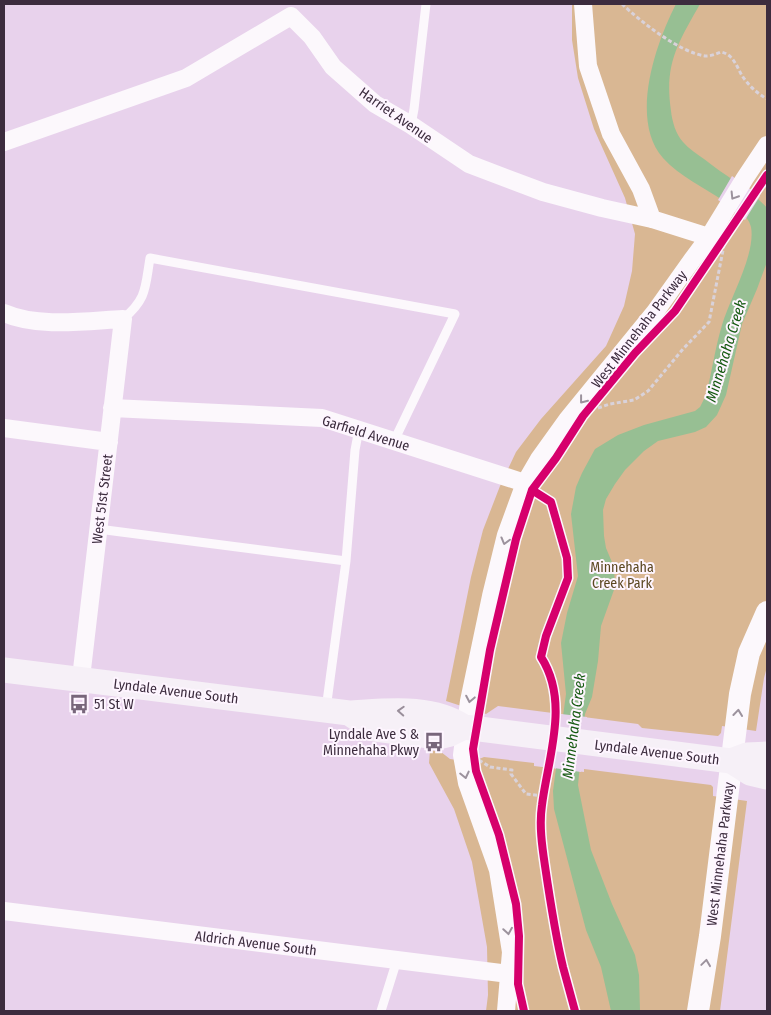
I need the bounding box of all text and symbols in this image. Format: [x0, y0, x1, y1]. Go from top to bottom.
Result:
street label: Harriet Avenue [356, 84, 436, 147]
one-way arrow [731, 191, 740, 200]
street label: West Minnehaha Parkway [588, 266, 691, 392]
water label: Minnehaha Creek [702, 297, 750, 404]
one-way arrow [581, 394, 589, 403]
street label: Garfield Avenue [320, 412, 412, 455]
street label: West 51st Street [89, 453, 117, 545]
one-way arrow [500, 536, 511, 545]
park label: Minnehaha Creek Park [590, 559, 654, 592]
water label: Minnehaha Creek [559, 672, 589, 779]
street label: Lyndale Avenue South [112, 675, 239, 708]
bus stop icon: 51 St W [68, 693, 90, 715]
one-way arrow [465, 695, 475, 704]
place label: 51 St W [94, 696, 134, 713]
one-way arrow [397, 706, 405, 717]
one-way arrow [732, 709, 743, 717]
place label: Lyndale Ave S & Minnehaha Pkwy [323, 726, 420, 759]
bus stop icon: Lyndale Ave S & Minnehaha Pkwy [423, 731, 445, 753]
street label: Lyndale Avenue South [593, 736, 720, 769]
one-way arrow [459, 771, 470, 780]
street label: West Minnehaha Parkway [703, 780, 738, 927]
one-way arrow [502, 927, 513, 935]
street label: Aldrich Avenue South [194, 928, 318, 959]
one-way arrow [700, 959, 711, 967]

